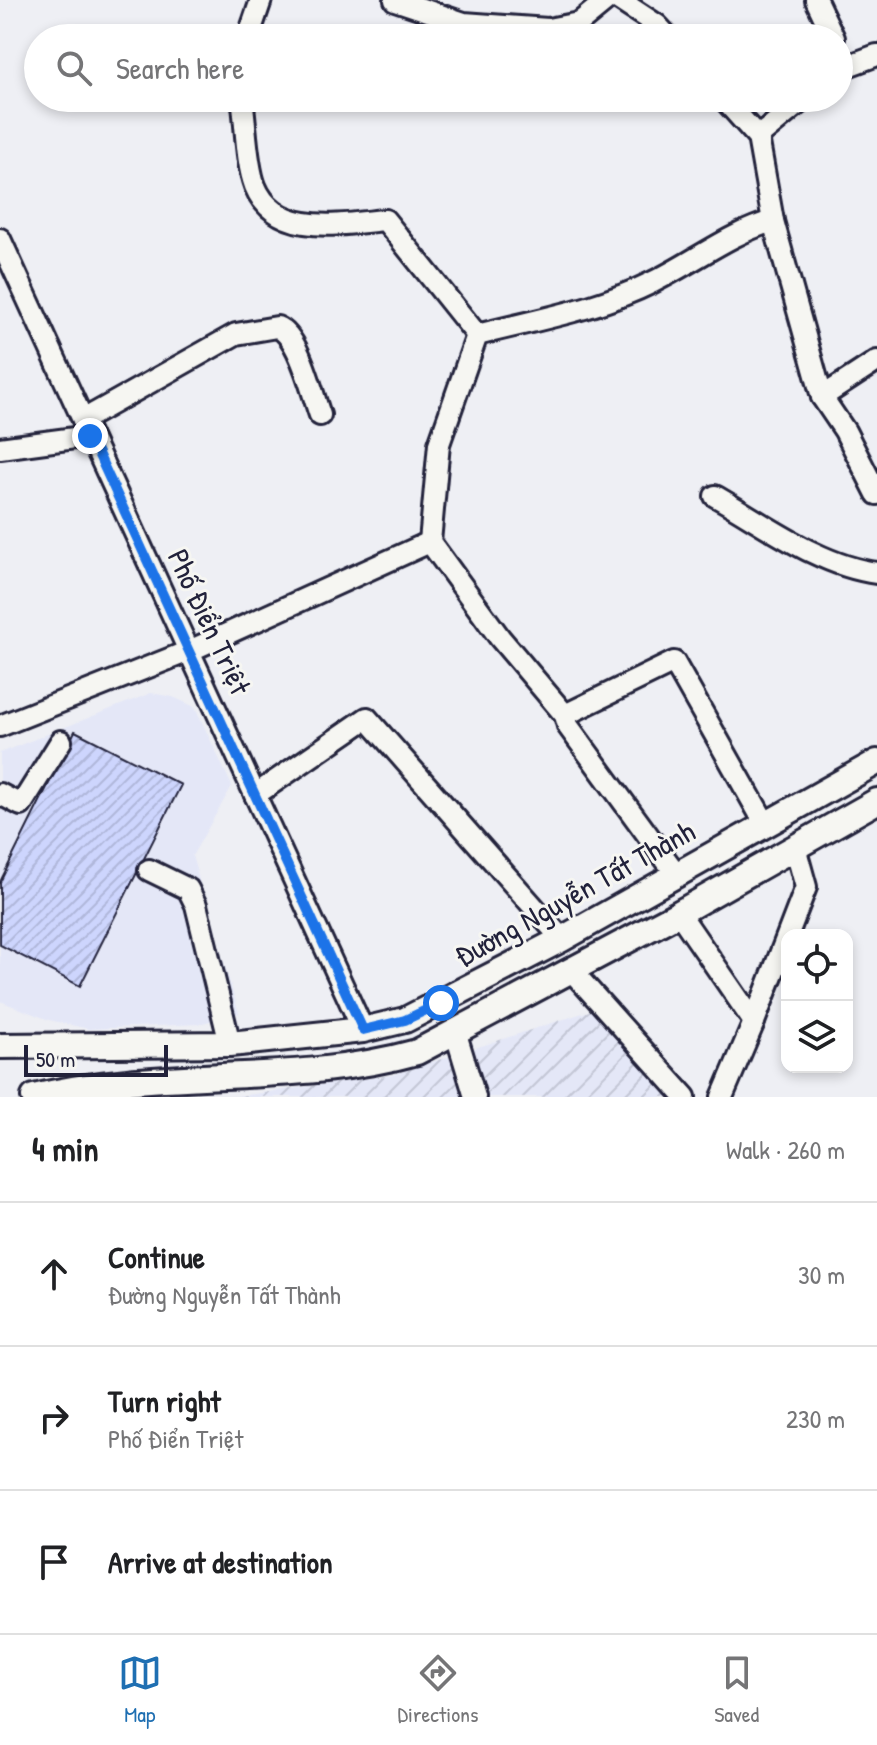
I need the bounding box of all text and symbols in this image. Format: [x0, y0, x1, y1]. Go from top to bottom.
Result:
search box [24, 24, 853, 112]
icon: search [52, 46, 96, 90]
text: Search here [116, 48, 244, 88]
route end [72, 418, 108, 454]
street label: Phố Điển Triệt [159, 542, 261, 701]
street label: Đường Nguyễn Tất Thành [447, 811, 702, 976]
map controls [781, 929, 853, 1073]
button: locate [781, 929, 853, 1001]
route start [423, 985, 459, 1021]
button: layers [781, 1001, 853, 1073]
scale bar [24, 1041, 168, 1077]
text: 50 m [36, 1044, 75, 1074]
text: 4 min [32, 1126, 99, 1172]
text: Walk · 260 m [726, 1132, 845, 1167]
text: Continue [108, 1237, 205, 1277]
icon: ahead [32, 1252, 76, 1296]
text: 30 m [798, 1257, 845, 1292]
text: Đường Nguyễn Tất Thành [108, 1277, 341, 1312]
text: Turn right [108, 1381, 221, 1421]
icon: right [32, 1396, 76, 1440]
text: 230 m [786, 1401, 845, 1436]
text: Phố Điển Triệt [108, 1421, 243, 1456]
icon: arrive [32, 1540, 76, 1584]
text: Arrive at destination [108, 1542, 333, 1582]
tab: Map [118, 1651, 162, 1729]
tab: Directions [398, 1651, 479, 1729]
tab: Saved [714, 1651, 759, 1729]

